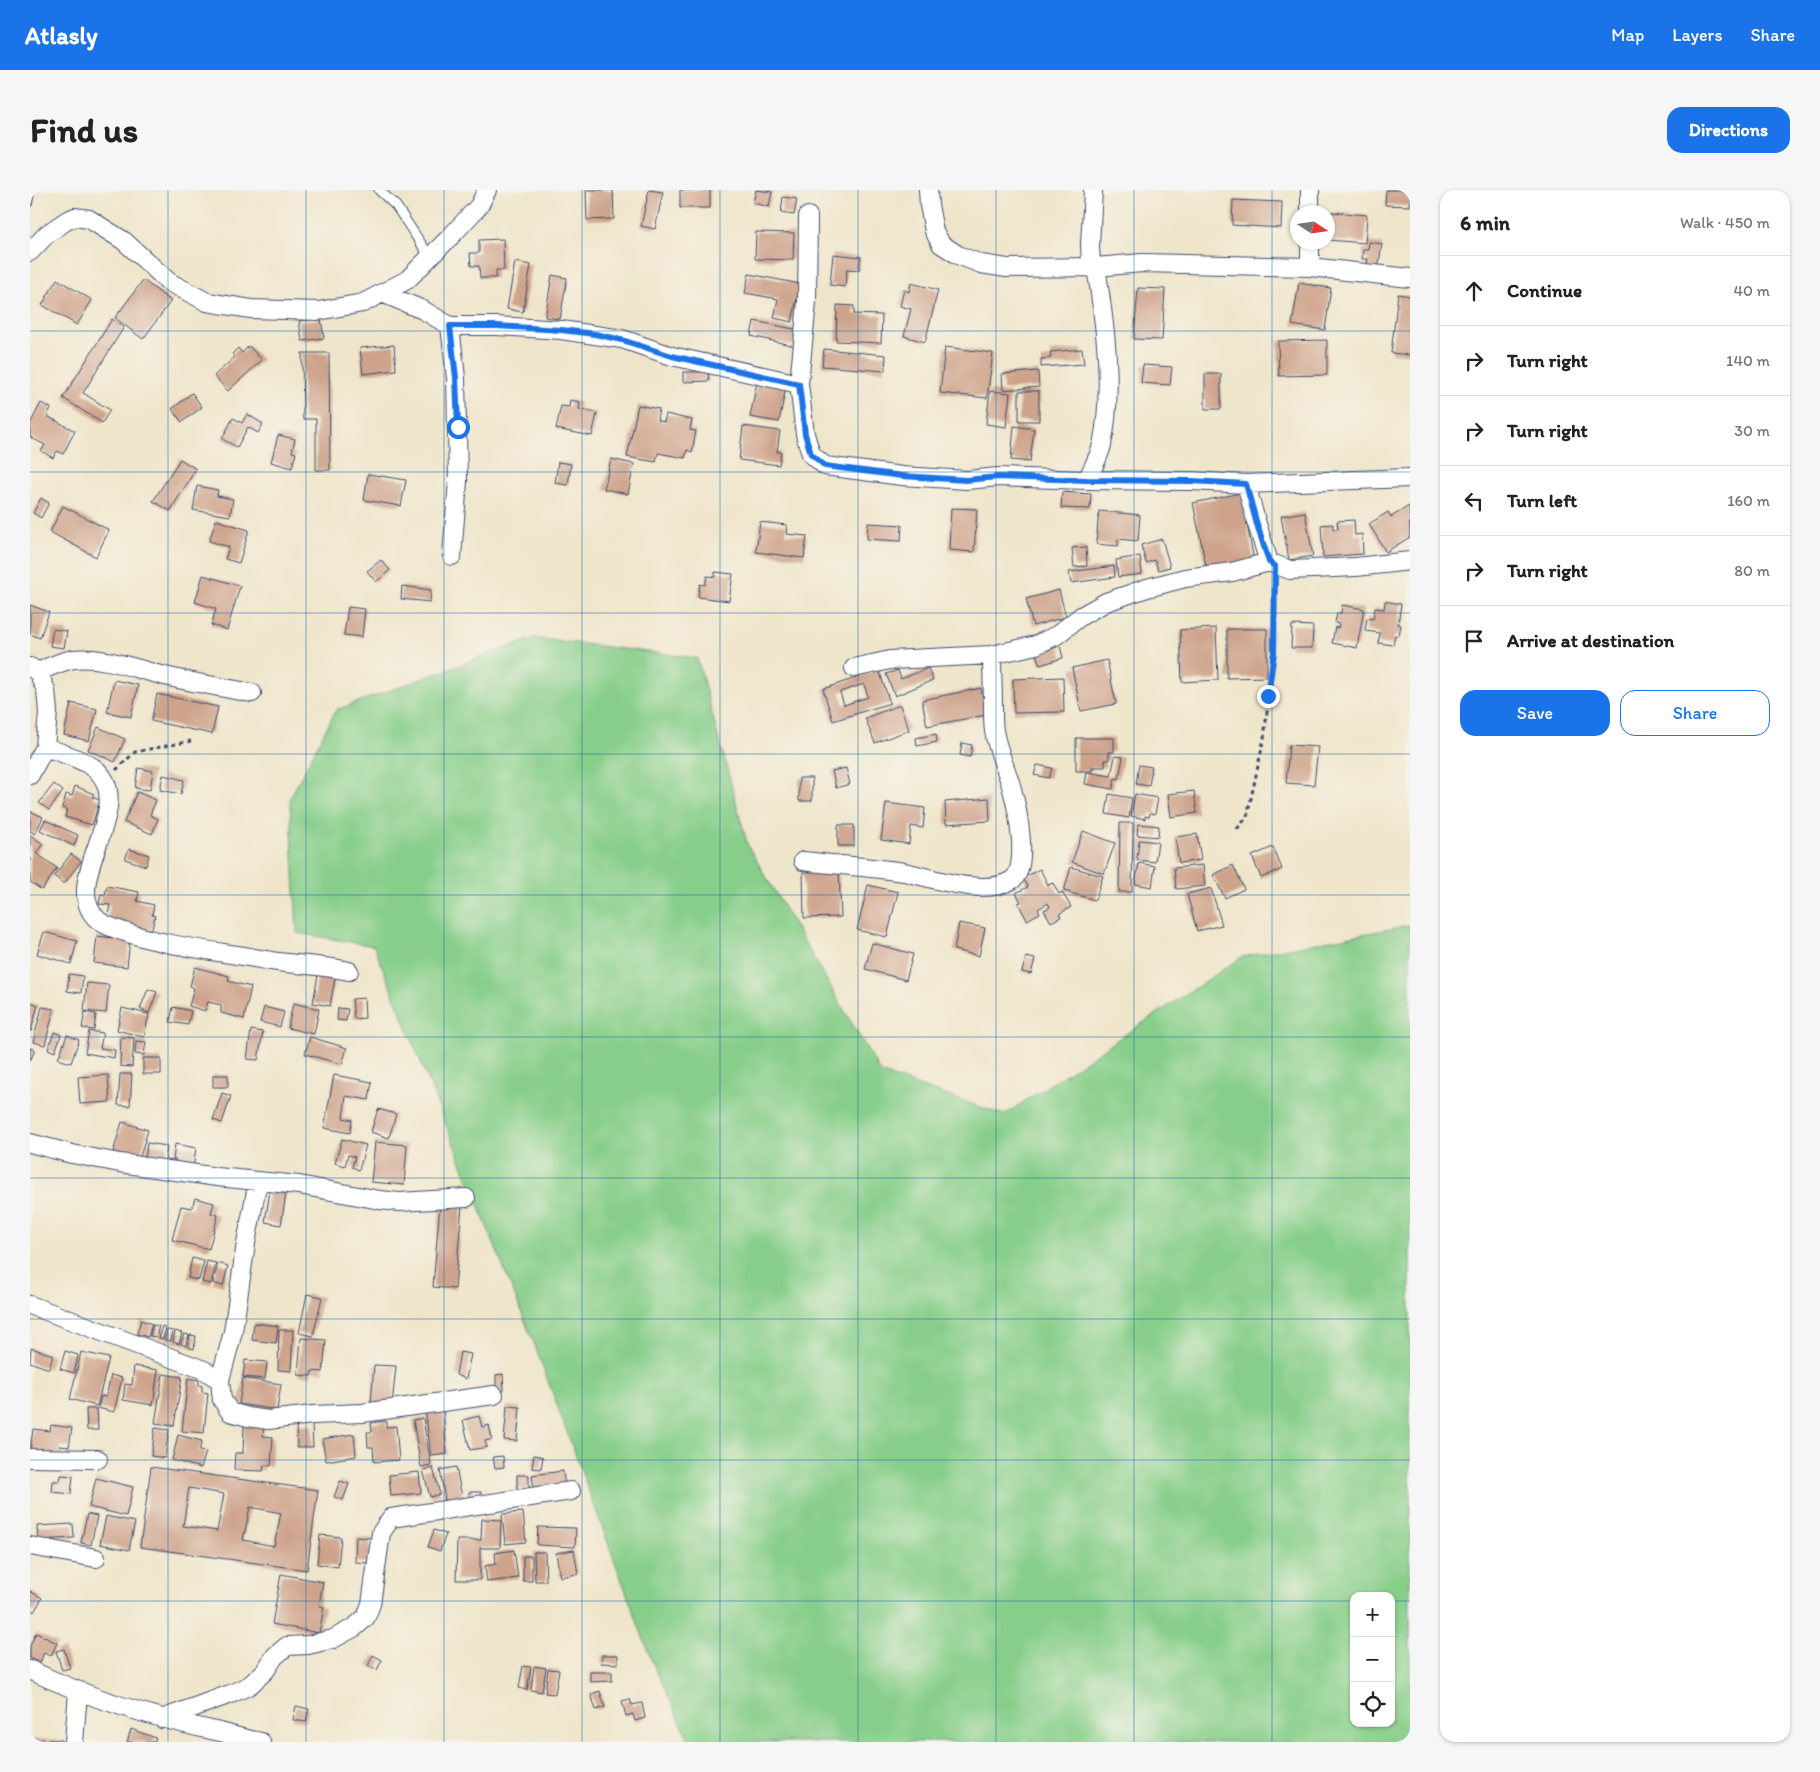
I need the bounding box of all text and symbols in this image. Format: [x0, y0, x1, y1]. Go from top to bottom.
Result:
text: Atlasly [25, 21, 98, 50]
text: Map [1611, 24, 1644, 46]
text: Layers [1672, 24, 1722, 46]
text: Share [1750, 24, 1795, 46]
button: Directions [1667, 107, 1790, 153]
text: Find us [30, 109, 138, 151]
north arrow [1290, 205, 1335, 250]
text: 6 min [1460, 210, 1510, 235]
text: Walk · 450 m [1680, 213, 1770, 232]
icon: ahead [1460, 277, 1488, 305]
text: Continue [1507, 279, 1582, 302]
text: 40 m [1733, 281, 1770, 300]
icon: right [1460, 347, 1488, 375]
text: Turn right [1507, 349, 1588, 372]
text: 140 m [1726, 351, 1770, 370]
route start [447, 416, 470, 439]
icon: right [1460, 417, 1488, 445]
text: Turn right [1507, 419, 1588, 442]
text: 30 m [1734, 421, 1770, 440]
icon: left [1460, 487, 1488, 515]
text: Turn left [1507, 489, 1577, 512]
text: 160 m [1727, 491, 1770, 510]
icon: right [1460, 557, 1488, 585]
text: Turn right [1507, 559, 1588, 582]
text: 80 m [1734, 561, 1770, 580]
icon: arrive [1460, 627, 1488, 655]
text: Arrive at destination [1507, 629, 1674, 652]
route end [1257, 685, 1280, 708]
button: Save [1460, 690, 1610, 736]
button: Share [1620, 690, 1770, 736]
map controls [1350, 1592, 1395, 1727]
button: + [1350, 1592, 1395, 1637]
button: − [1350, 1637, 1395, 1682]
button: locate [1350, 1682, 1395, 1727]

